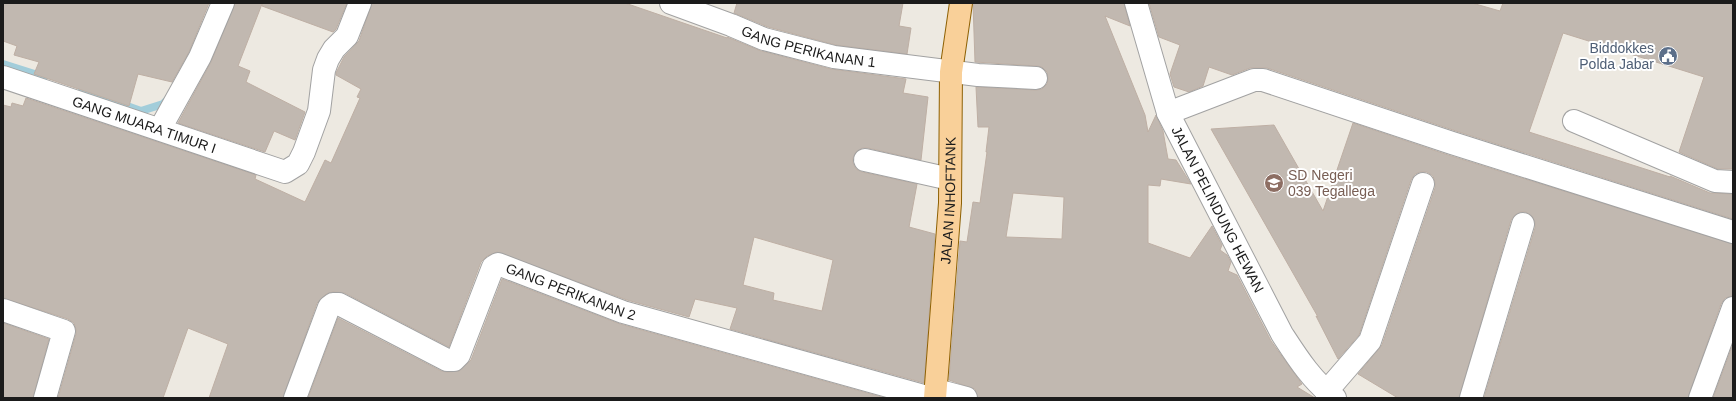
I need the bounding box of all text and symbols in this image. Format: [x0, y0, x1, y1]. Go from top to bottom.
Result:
street label: GANG PERIKANAN 1 [739, 22, 877, 70]
place label: Biddokkes Polda Jabar [1579, 40, 1654, 72]
public building icon: Biddokkes Polda Jabar [1657, 45, 1679, 67]
street label: GANG MUARA TIMUR I [70, 93, 218, 156]
street label: JALAN PELINDUNG HEWAN [1168, 124, 1267, 295]
street label: JALAN INHOFTANK [937, 136, 959, 265]
place label: SD Negeri 039 Tegallega [1288, 167, 1375, 199]
school or university icon: SD Negeri 039 Tegallega [1263, 172, 1285, 194]
street label: GANG PERIKANAN 2 [504, 260, 638, 323]

